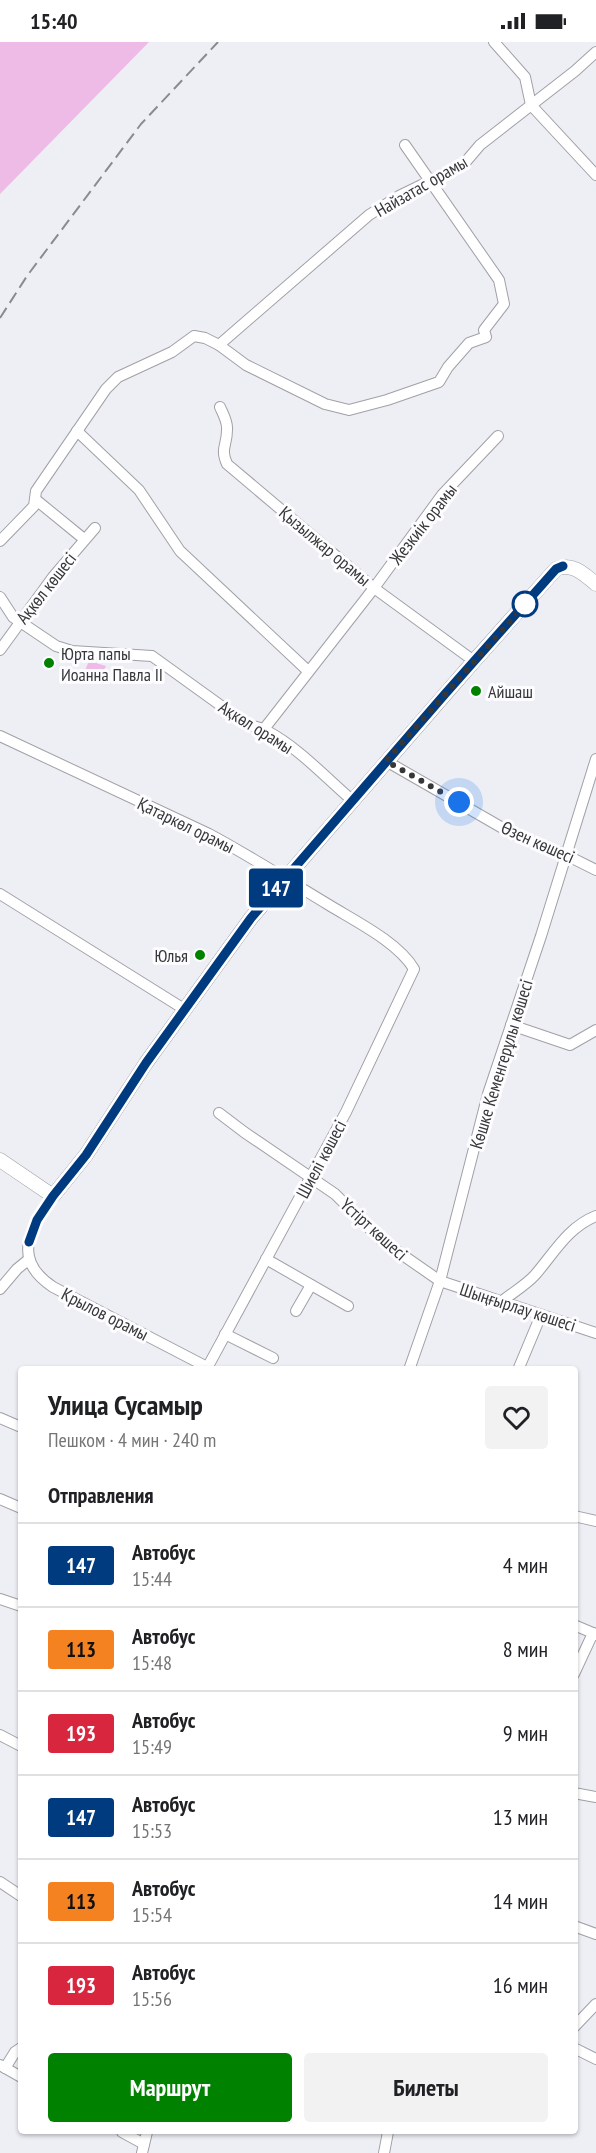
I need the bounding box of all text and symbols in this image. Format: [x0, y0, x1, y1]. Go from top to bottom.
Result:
text: 15:40 [30, 7, 78, 35]
street label: Найзатас орамы [371, 150, 471, 222]
street label: Жезкиік орамы [384, 479, 462, 570]
street label: Қызылжар орамы [275, 501, 375, 591]
street label: Ақкөл көшесі [11, 548, 81, 628]
unlabelled marker [512, 591, 538, 617]
place label: Юрта папы Иоанна Павла II [61, 642, 163, 686]
marker: Юрта папы Иоанна Павла II [42, 656, 56, 670]
place label: Айшаш [488, 680, 533, 703]
marker: Айшаш [469, 684, 483, 698]
street label: Ақкөл орамы [214, 695, 298, 759]
your location [444, 787, 474, 817]
street label: Қатаркөл орамы [134, 792, 238, 858]
street label: Өзен көшесі [498, 816, 578, 868]
line badge: 147 [242, 868, 310, 908]
text: 147 [261, 875, 291, 902]
place label: Юлья [154, 944, 188, 967]
marker: Юлья [193, 948, 207, 962]
street label: Көшке Кеменгерұлы көшесі [464, 977, 538, 1151]
street label: Шиелі көшесі [291, 1116, 351, 1202]
street label: Үстірт көшесі [336, 1193, 412, 1265]
street label: Шыңғырлау көшесі [457, 1277, 579, 1337]
street label: Крылов орамы [58, 1282, 152, 1346]
text: Улица Сусамыр [48, 1386, 203, 1423]
button: heart [485, 1386, 548, 1449]
text: Пешком · 4 мин · 240 m [48, 1427, 216, 1453]
text: Отправления [48, 1481, 154, 1509]
text: Автобус [132, 1538, 195, 1566]
text: 4 мин [503, 1551, 548, 1579]
text: 147 [66, 1552, 96, 1579]
text: 15:44 [132, 1566, 172, 1592]
text: Автобус [132, 1622, 195, 1650]
text: 8 мин [503, 1635, 548, 1663]
text: 113 [66, 1636, 96, 1663]
text: 15:48 [132, 1650, 172, 1676]
text: Автобус [132, 1706, 195, 1734]
text: 9 мин [503, 1719, 548, 1747]
text: 193 [66, 1720, 96, 1747]
text: 15:49 [132, 1734, 172, 1760]
text: Автобус [132, 1790, 195, 1818]
text: 13 мин [493, 1803, 548, 1831]
text: 147 [66, 1804, 96, 1831]
text: 15:53 [132, 1818, 172, 1844]
text: Автобус [132, 1874, 195, 1902]
text: 14 мин [493, 1887, 548, 1915]
text: 113 [66, 1888, 96, 1915]
text: 15:54 [132, 1902, 172, 1928]
text: Автобус [132, 1958, 195, 1986]
text: 16 мин [493, 1971, 548, 1999]
text: 193 [66, 1972, 96, 1999]
text: 15:56 [132, 1986, 172, 2012]
button: Маршрут [48, 2053, 292, 2122]
button: Билеты [304, 2053, 548, 2122]

